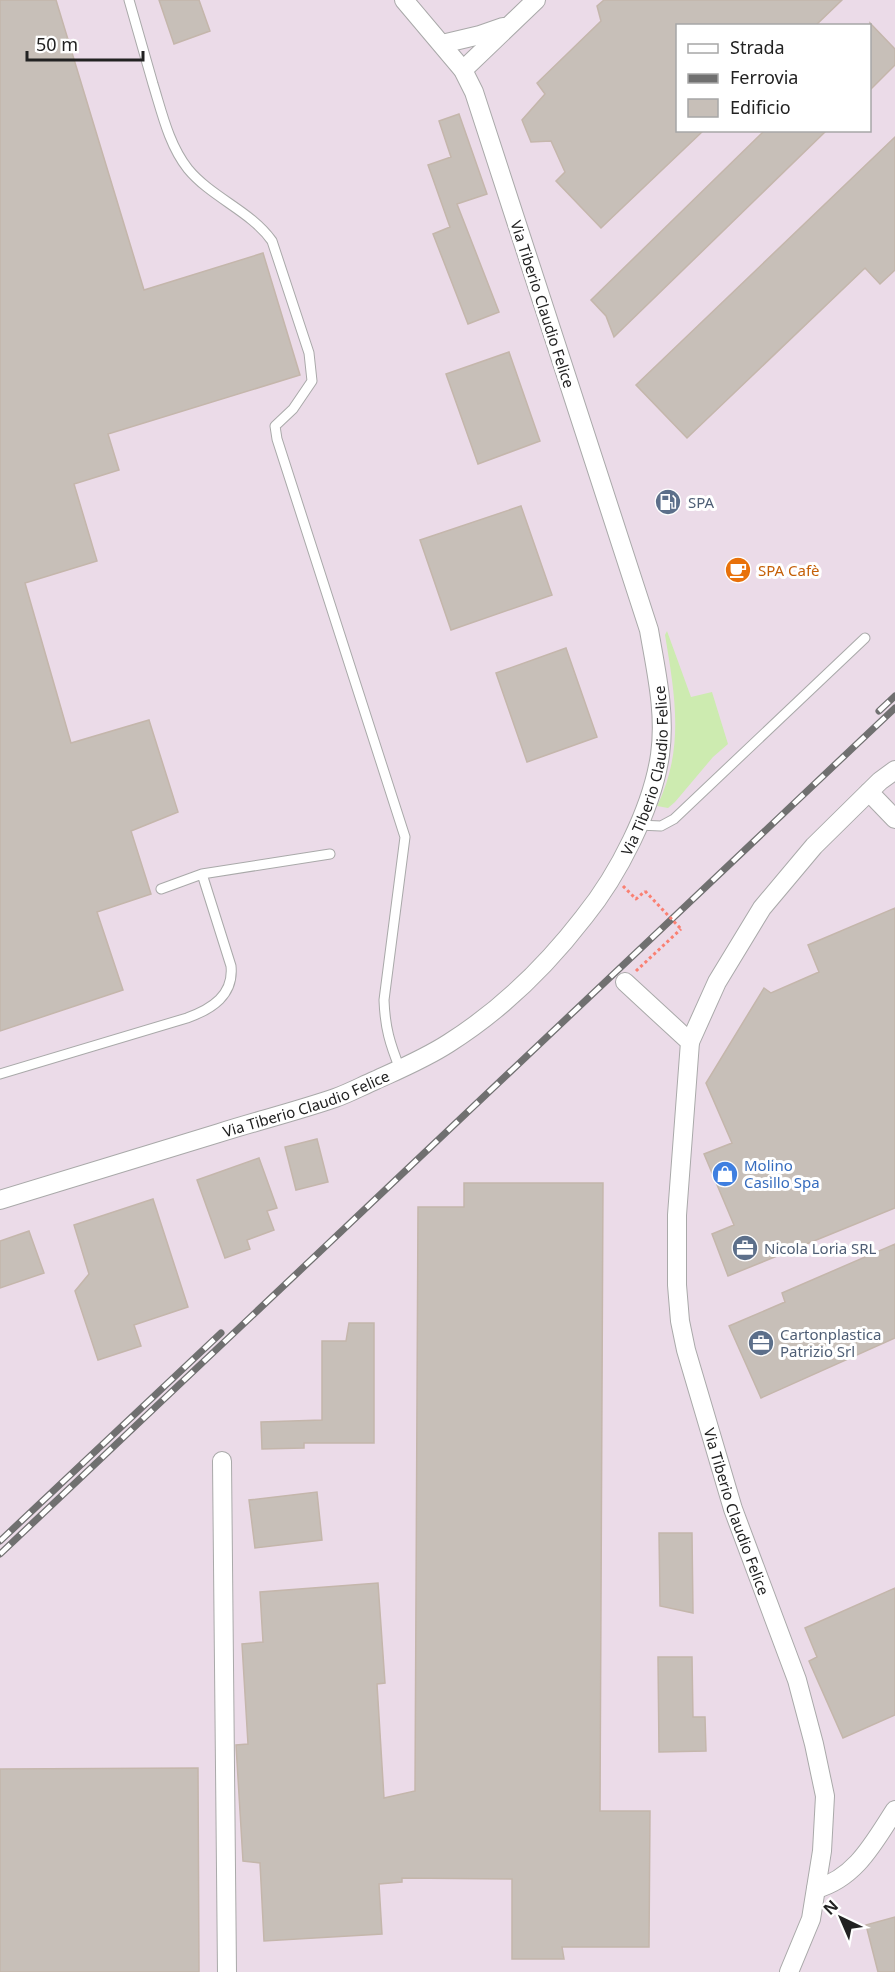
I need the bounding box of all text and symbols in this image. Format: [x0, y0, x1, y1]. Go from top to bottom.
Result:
scale bar [27, 24, 142, 62]
legend [676, 24, 871, 132]
text: 50 m [36, 32, 78, 56]
text: Strada [730, 35, 785, 59]
text: Ferrovia [730, 65, 798, 89]
text: Edificio [730, 95, 791, 119]
street label: Via Tiberio Claudio Felice [506, 218, 580, 390]
fuel station icon: SPA [653, 487, 683, 517]
place label: SPA [688, 492, 715, 512]
cafe icon: SPA Cafè [723, 555, 753, 585]
place label: SPA Cafè [758, 560, 820, 580]
street label: Via Tiberio Claudio Felice [616, 685, 672, 859]
street label: Via Tiberio Claudio Felice [220, 1065, 392, 1141]
place label: Molino Casillo Spa [744, 1155, 820, 1192]
shop icon: Molino Casillo Spa [710, 1159, 740, 1189]
office icon: Nicola Loria SRL [730, 1233, 760, 1263]
place label: Nicola Loria SRL [764, 1238, 877, 1258]
place label: Cartonplastica Patrizio Srl [780, 1324, 881, 1361]
office icon: Cartonplastica Patrizio Srl [746, 1328, 776, 1358]
street label: Via Tiberio Claudio Felice [700, 1426, 774, 1598]
north arrow [811, 1888, 871, 1948]
text: N [818, 1895, 843, 1920]

